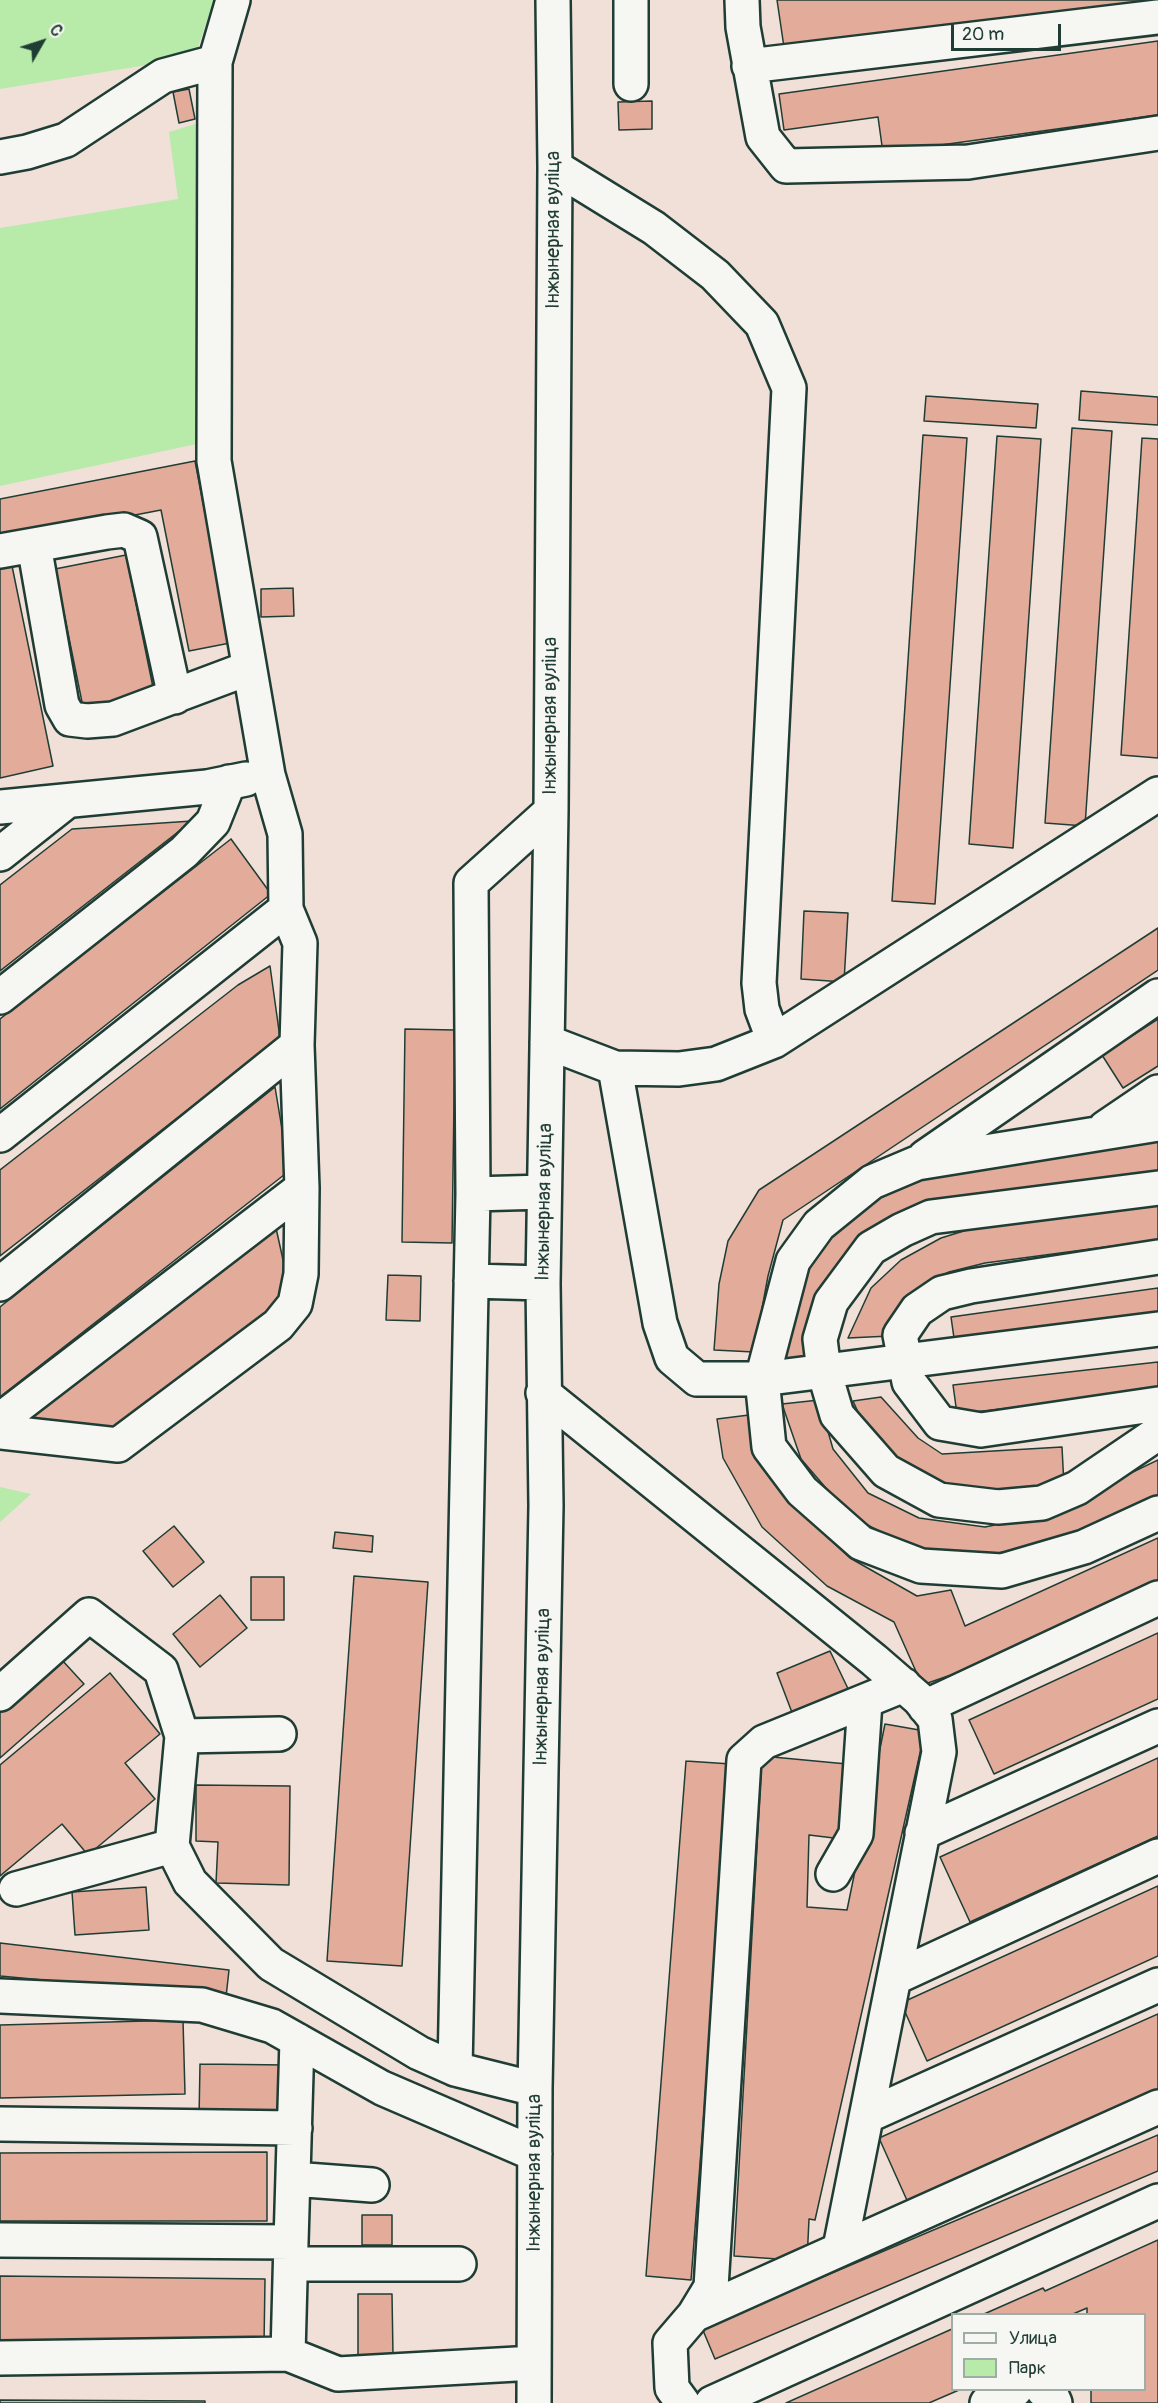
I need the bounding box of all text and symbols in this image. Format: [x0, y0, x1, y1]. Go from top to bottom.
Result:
north arrow [12, 12, 72, 72]
scale bar [954, 12, 1064, 50]
text: С [45, 21, 67, 41]
text: 20 m [962, 23, 1004, 46]
street label: Інжынерная вуліца [542, 151, 566, 309]
street label: Інжынерная вуліца [539, 637, 563, 795]
street label: Інжынерная вуліца [532, 1123, 558, 1281]
street label: Інжынерная вуліца [530, 1608, 556, 1766]
street label: Інжынерная вуліца [523, 2094, 547, 2252]
legend [951, 2313, 1146, 2391]
text: Улица [1009, 2327, 1057, 2350]
text: Парк [1009, 2357, 1046, 2380]

